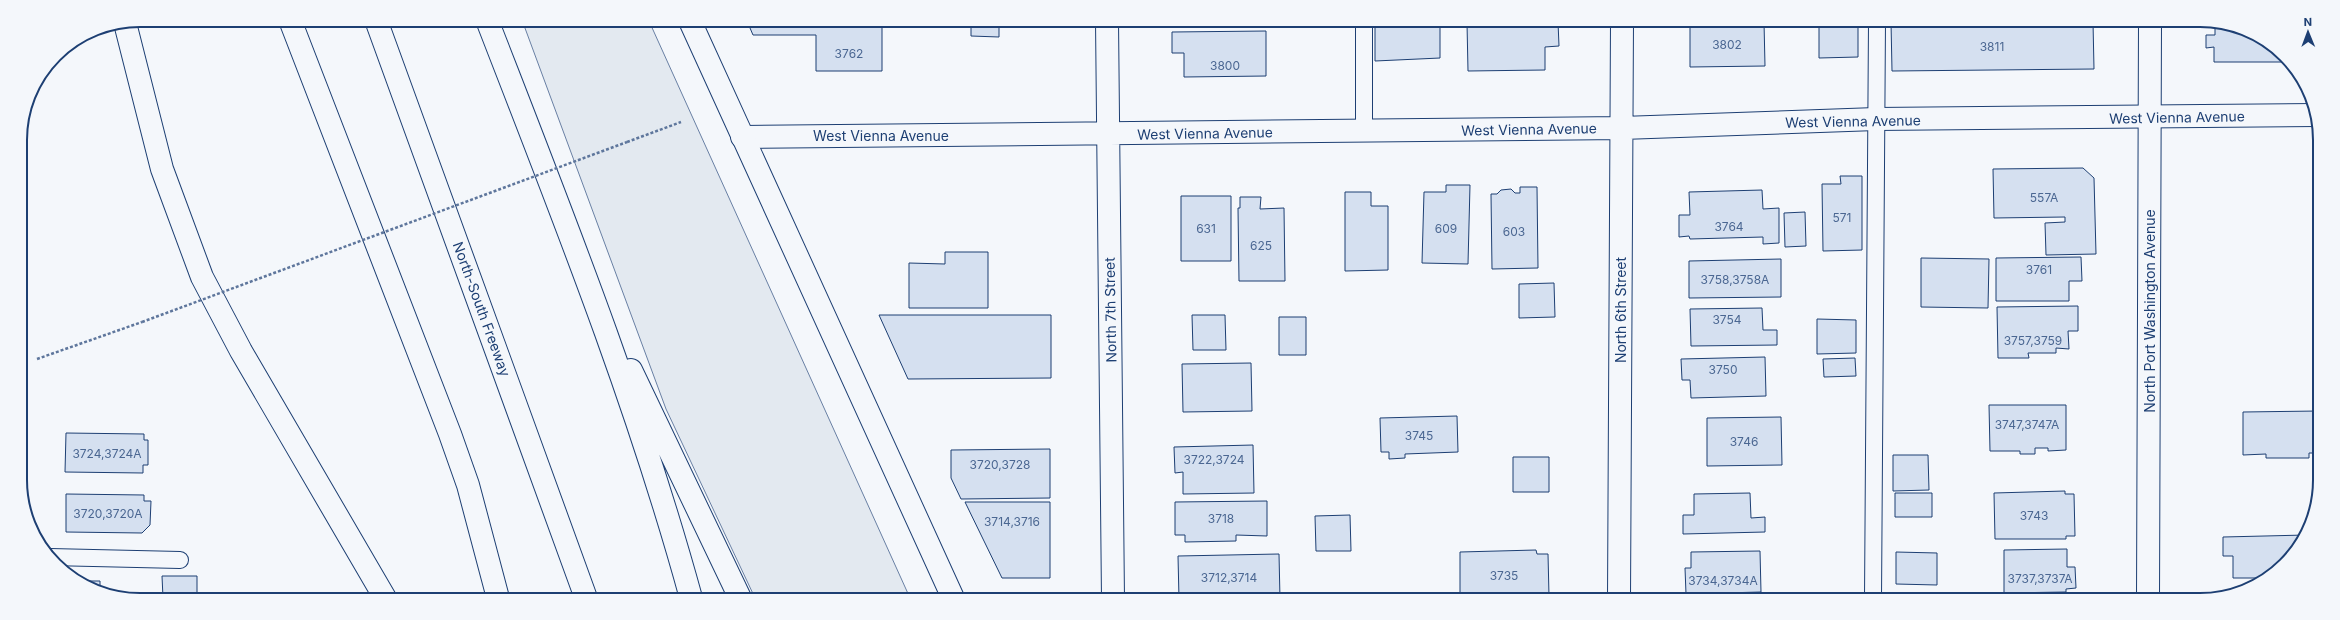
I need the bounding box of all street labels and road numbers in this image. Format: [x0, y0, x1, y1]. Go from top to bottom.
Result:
street label: West Vienna Avenue [2109, 107, 2245, 127]
street label: West Vienna Avenue [1785, 111, 1921, 131]
street label: West Vienna Avenue [1461, 119, 1597, 139]
street label: West Vienna Avenue [1137, 123, 1273, 143]
street label: West Vienna Avenue [813, 127, 949, 144]
street label: North Port Washington Avenue [2141, 209, 2158, 413]
street label: North-South Freeway [450, 239, 514, 379]
street label: North 6th Street [1612, 256, 1629, 363]
street label: North 7th Street [1101, 257, 1119, 363]

